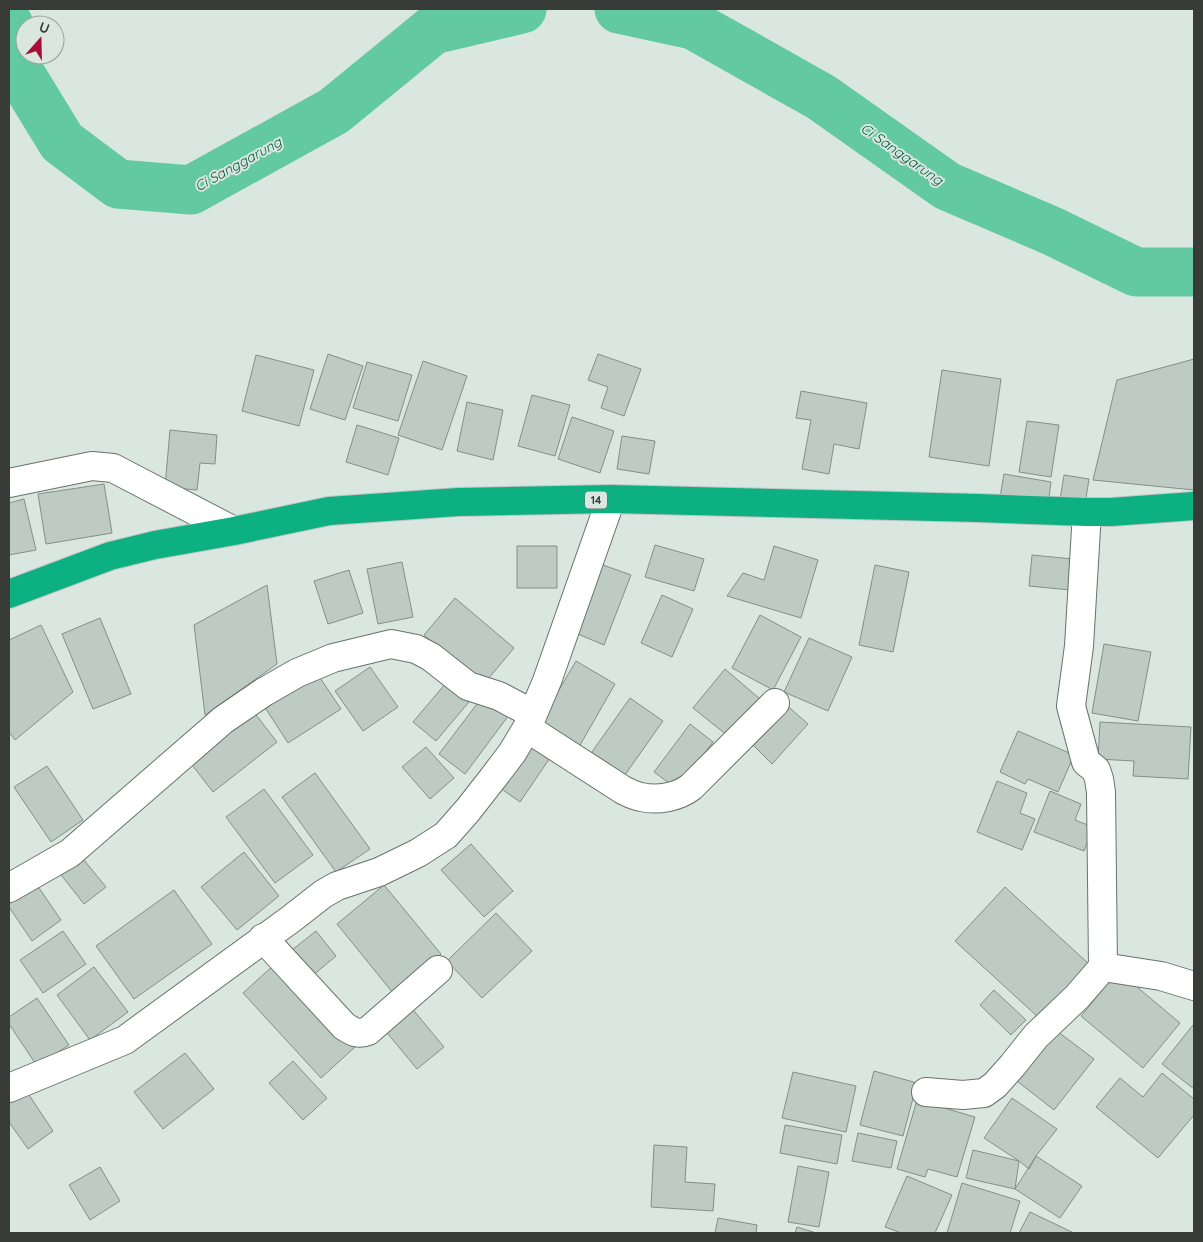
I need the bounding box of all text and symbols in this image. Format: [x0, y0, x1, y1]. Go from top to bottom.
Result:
north arrow [15, 15, 65, 65]
text: U [37, 18, 52, 38]
water label: Ci Sanggarung [857, 119, 948, 190]
water label: Ci Sanggarung [191, 132, 286, 195]
road number: 14 [585, 492, 607, 508]

